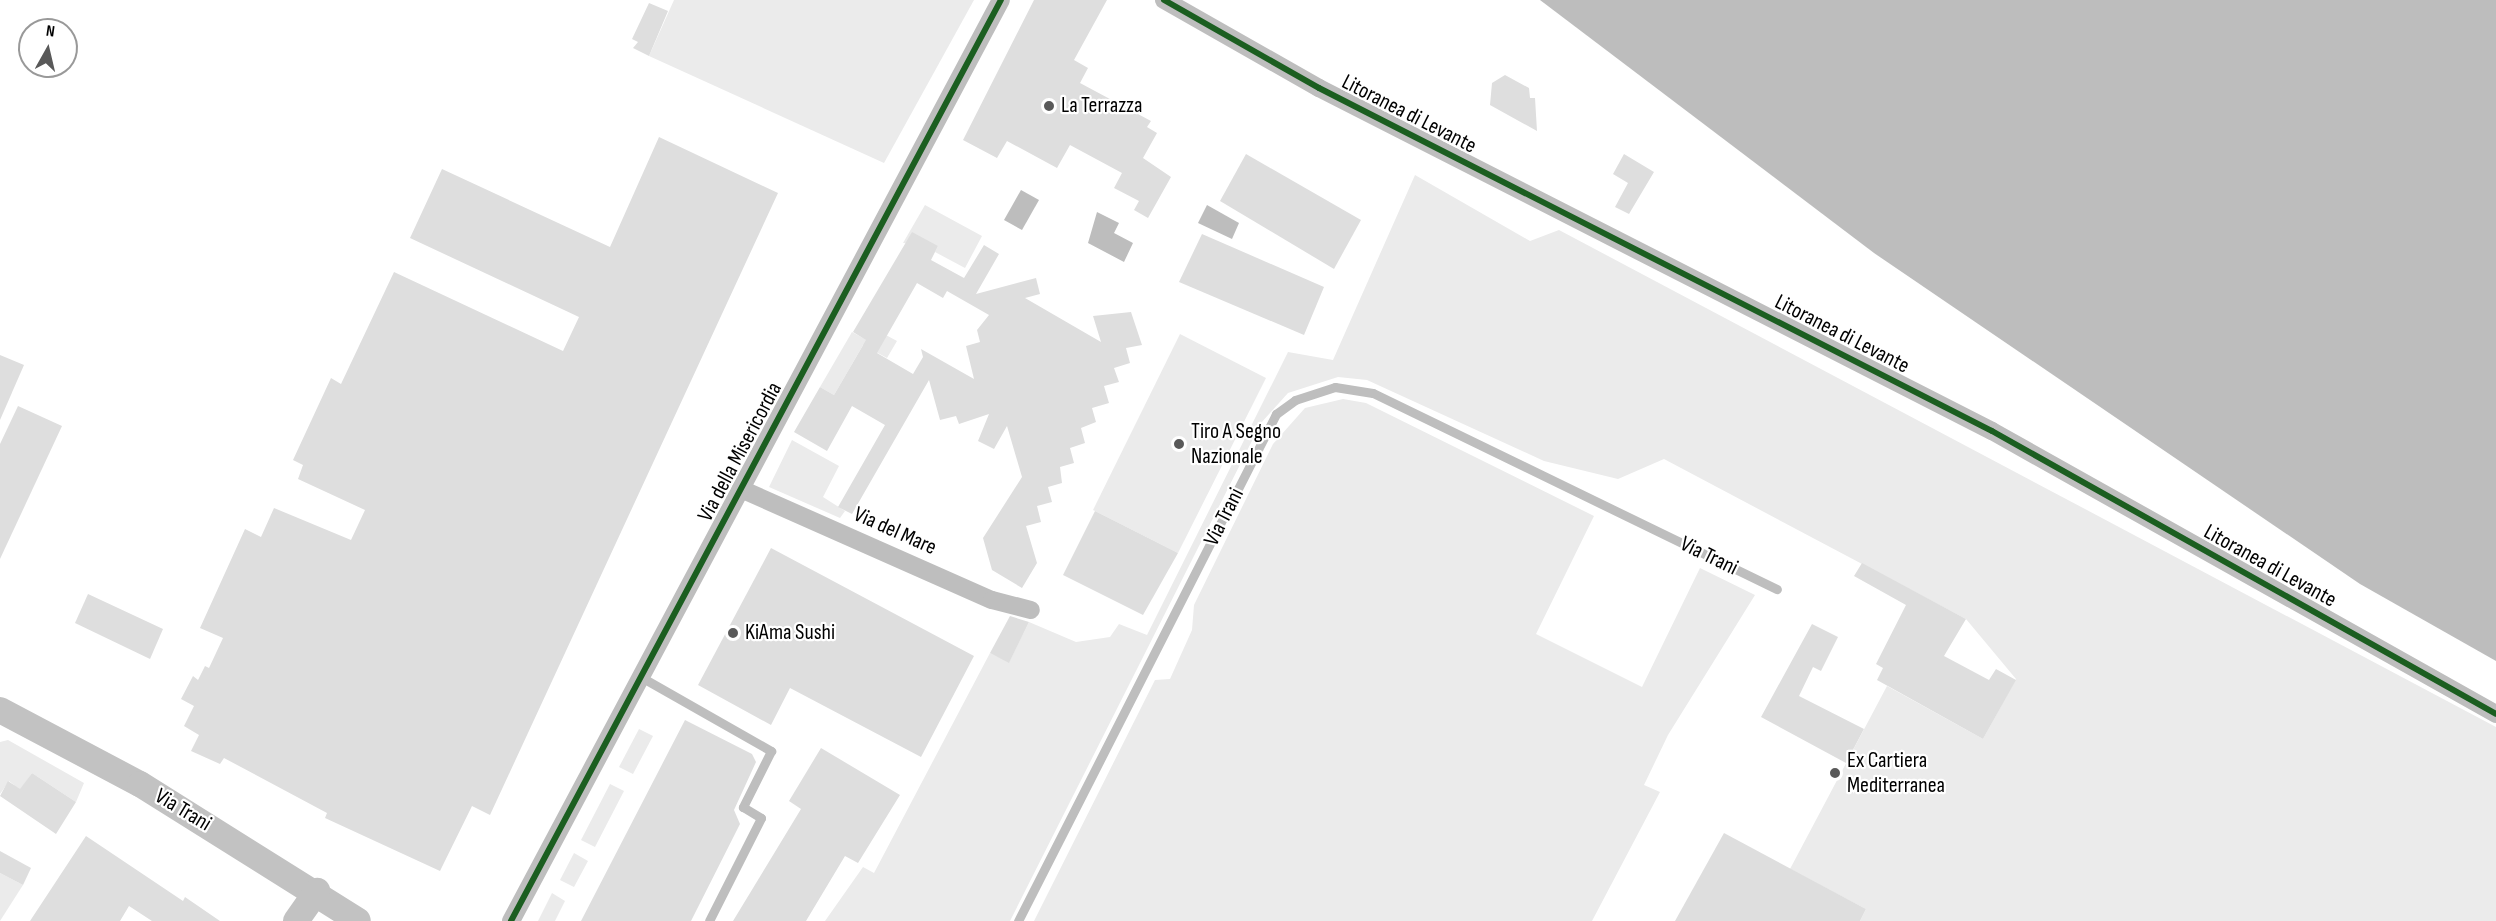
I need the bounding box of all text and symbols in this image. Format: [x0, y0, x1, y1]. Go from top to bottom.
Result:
north arrow [18, 18, 78, 78]
text: N [45, 22, 56, 42]
street label: Litoranea di Levante [1337, 69, 1481, 159]
place label: La Terrazza [1061, 93, 1142, 119]
marker: La Terrazza [1042, 99, 1056, 113]
street label: Litoranea di Levante [1770, 289, 1914, 379]
street label: Via della Misericordia [692, 378, 788, 526]
place label: Tiro A Segno Nazionale [1191, 418, 1281, 470]
marker: Tiro A Segno Nazionale [1172, 437, 1186, 451]
street label: Via Trani [1198, 484, 1250, 550]
street label: Via del Mare [849, 501, 941, 561]
street label: Litoranea di Levante [2199, 519, 2341, 613]
street label: Via Trani [1676, 531, 1742, 581]
place label: KiAma Sushi [745, 620, 835, 646]
marker: KiAma Sushi [726, 626, 740, 640]
place label: Ex Cartiera Mediterranea [1847, 747, 1945, 798]
marker: Ex Cartiera Mediterranea [1828, 766, 1842, 780]
street label: Via Trani [150, 783, 216, 837]

